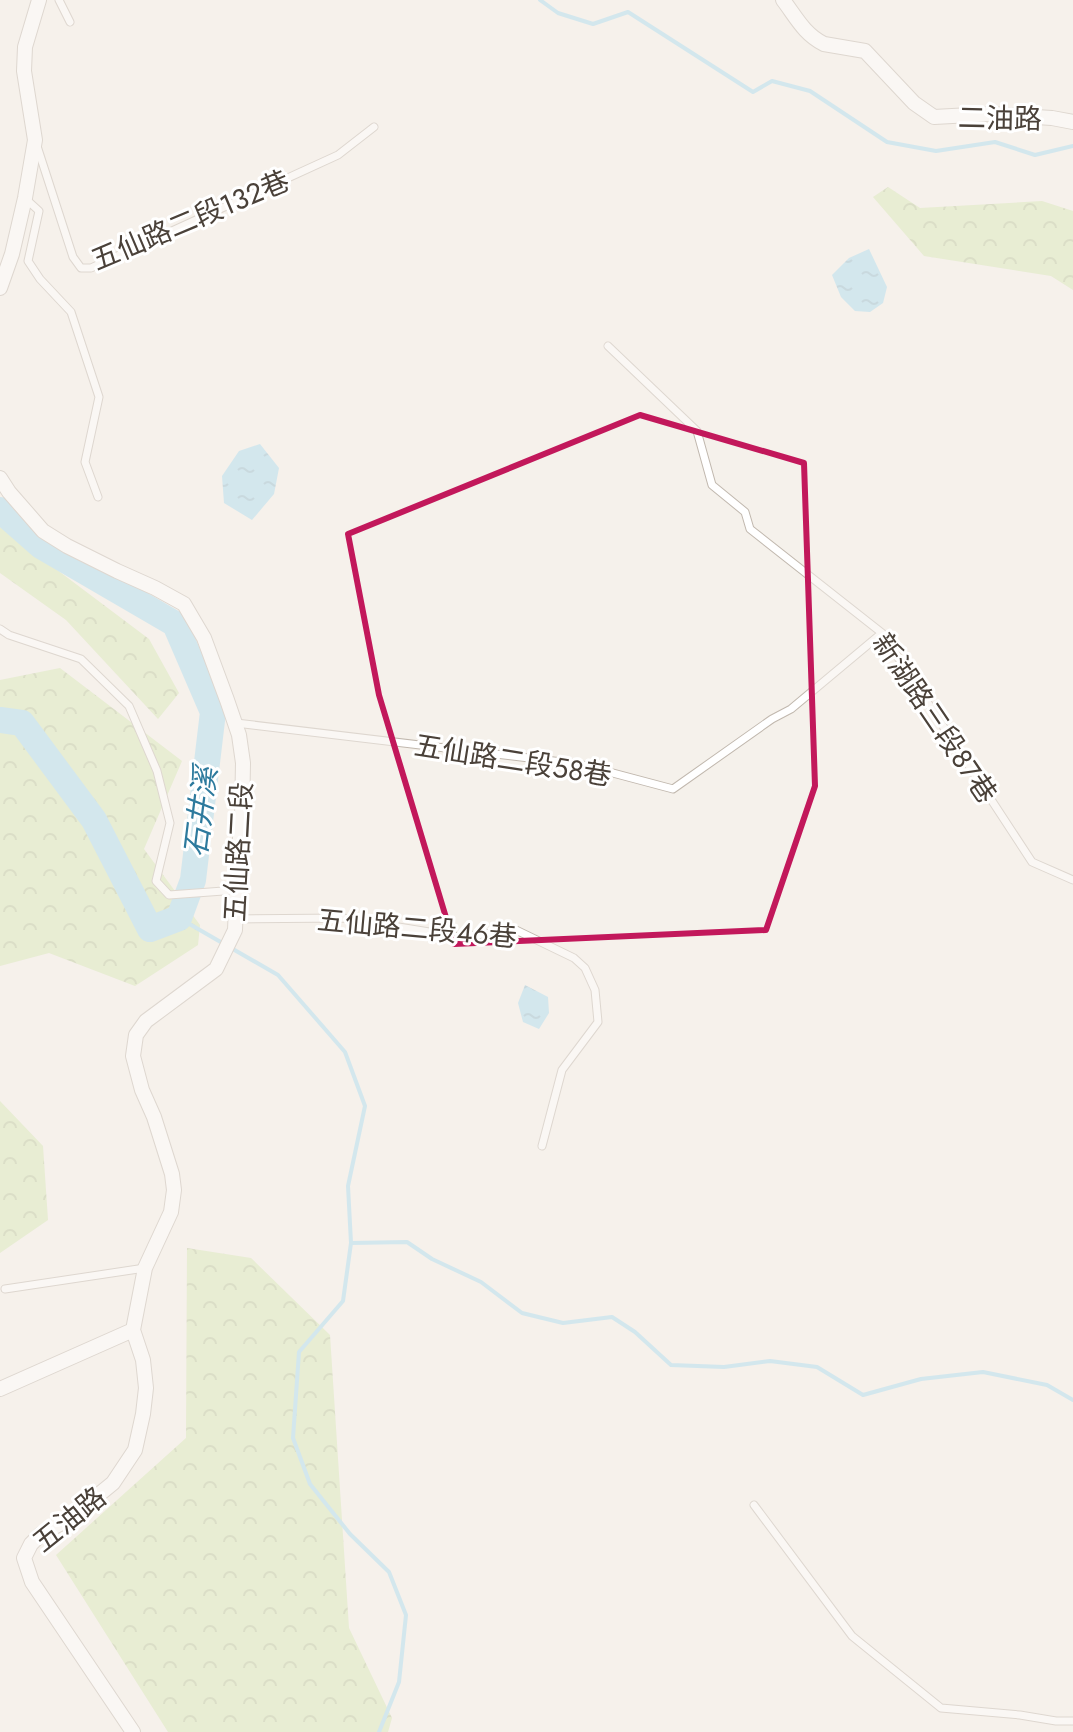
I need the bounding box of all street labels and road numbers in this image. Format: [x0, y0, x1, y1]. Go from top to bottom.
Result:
street label: 二油路 [958, 97, 1042, 140]
street label: 五仙路二段132巷 [85, 160, 296, 281]
street label: 新湖路三段87巷 [862, 625, 1007, 812]
street label: 五仙路二段58巷 [411, 725, 614, 796]
street label: 五仙路二段 [214, 781, 263, 923]
street label: 五仙路二段46巷 [315, 899, 519, 958]
street label: 五油路 [24, 1477, 115, 1562]

